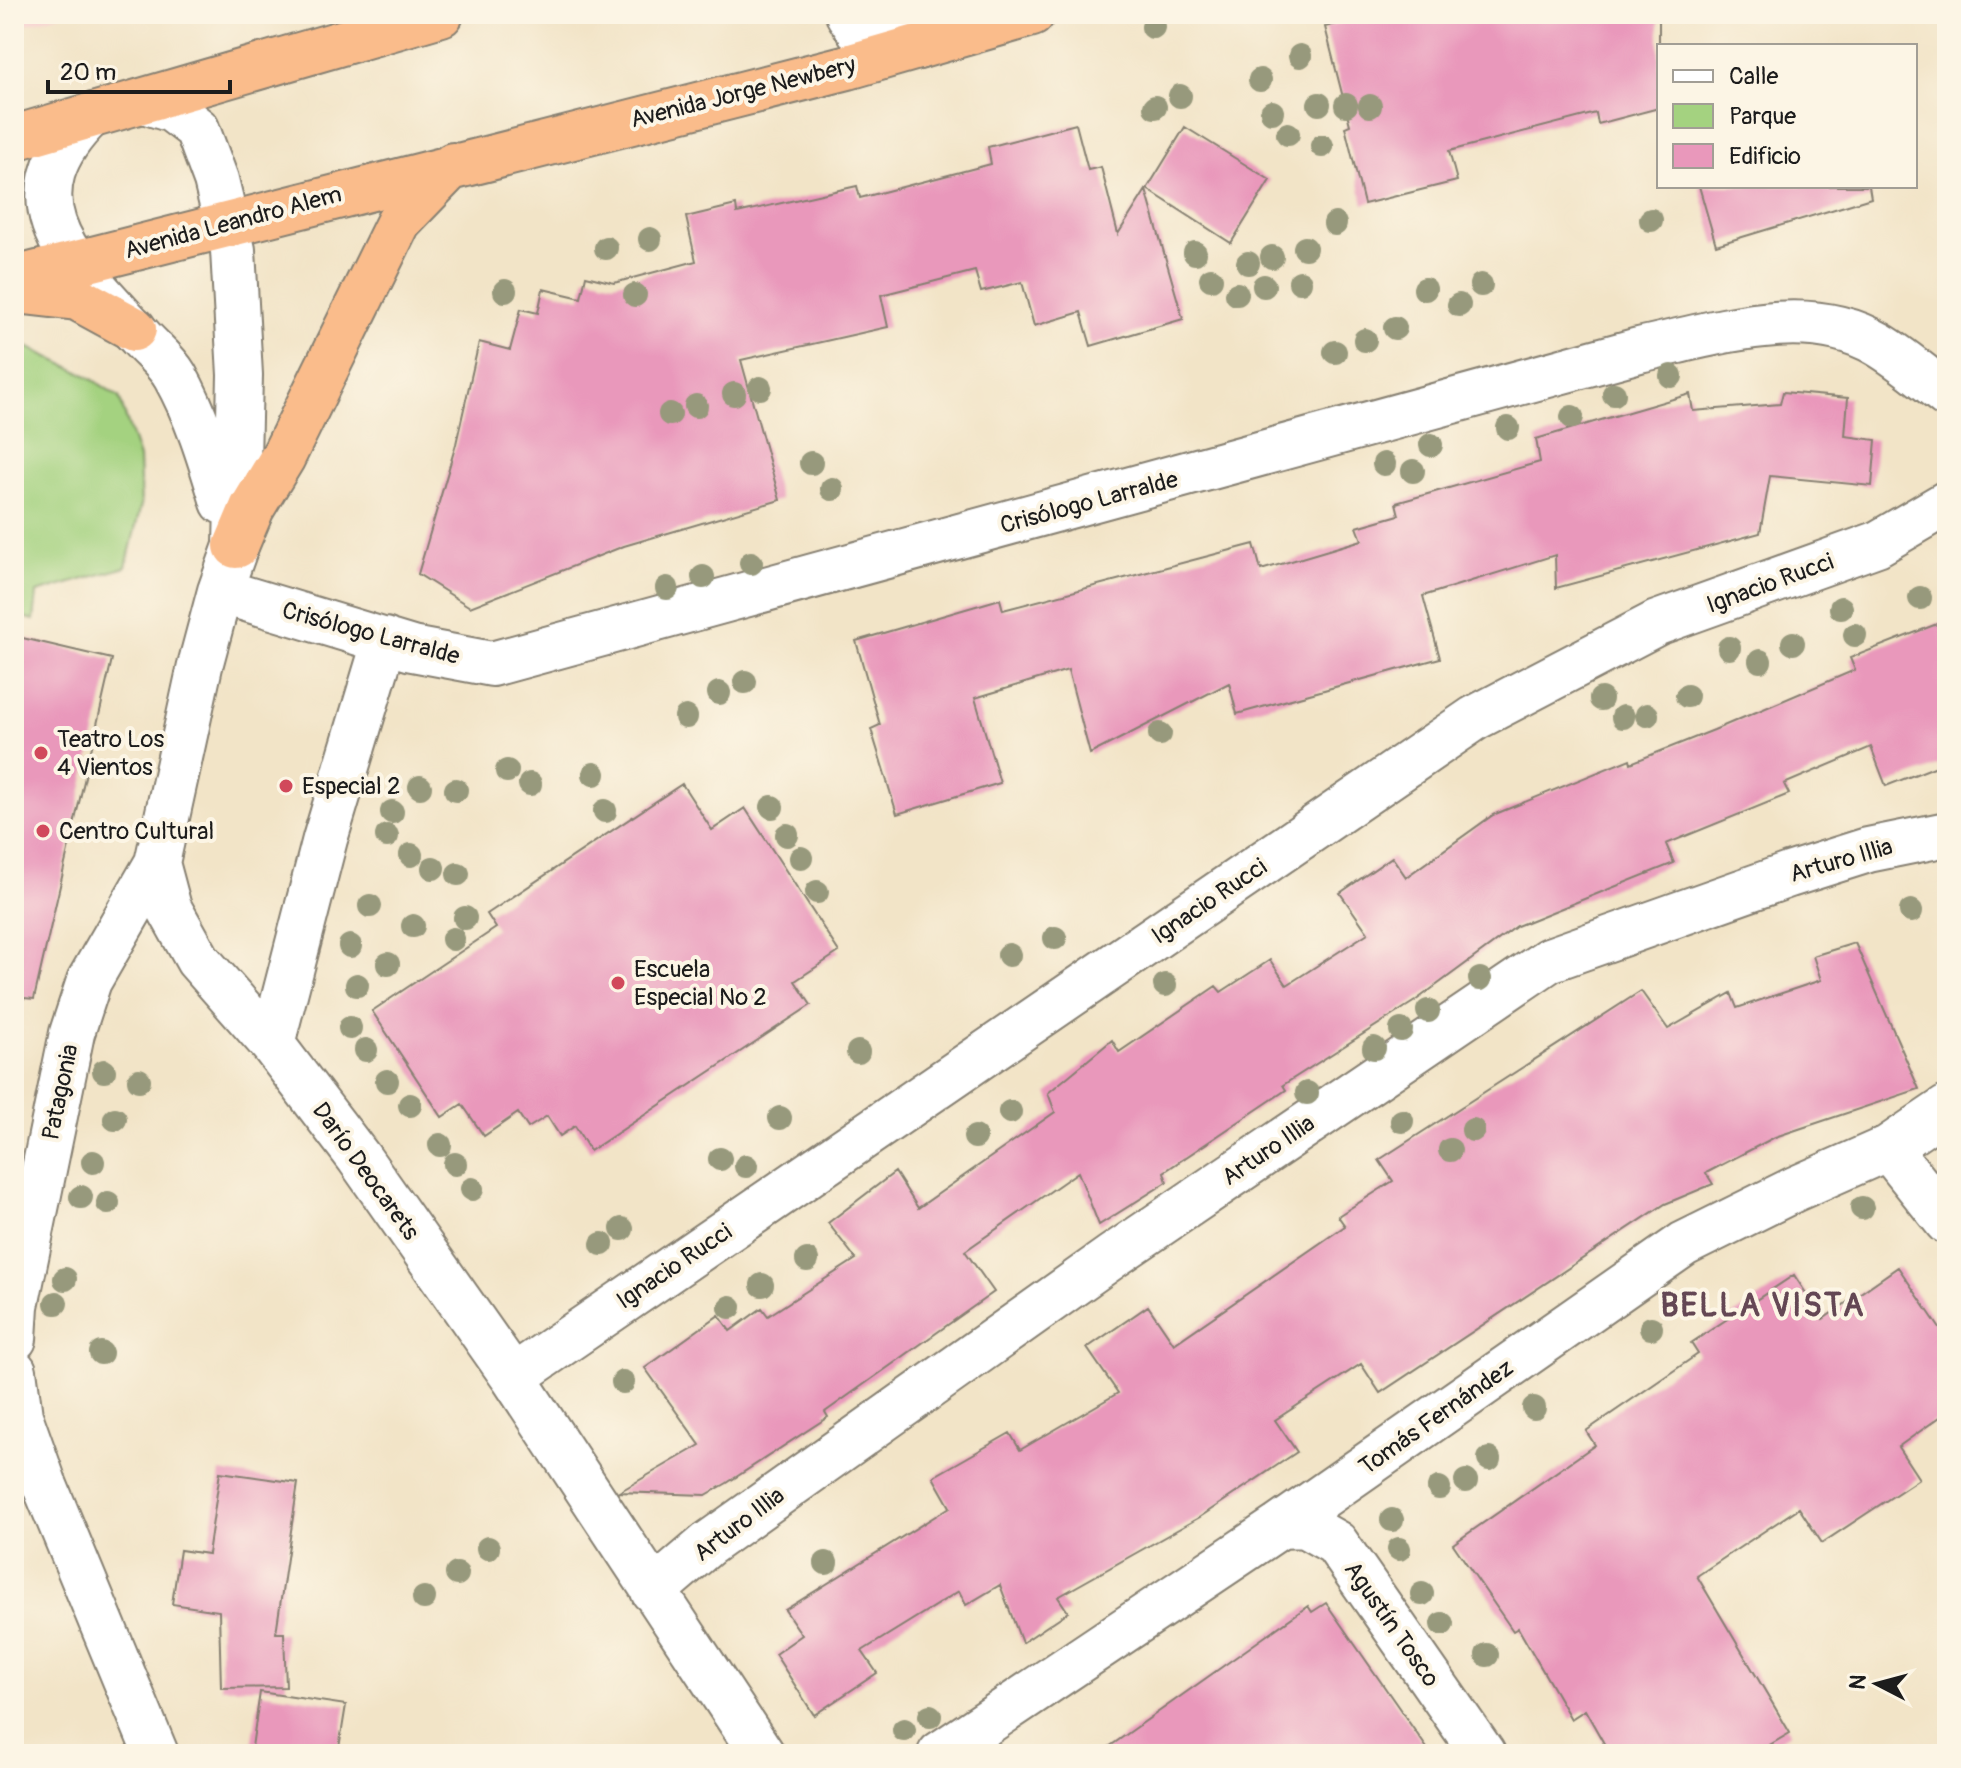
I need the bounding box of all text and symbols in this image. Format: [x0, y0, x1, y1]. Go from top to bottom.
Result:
scale bar [48, 44, 230, 94]
legend [1657, 44, 1917, 188]
street label: Avenida Jorge Newbery [628, 50, 859, 135]
text: 20 m [60, 58, 116, 87]
text: Calle [1729, 62, 1778, 91]
text: Parque [1729, 102, 1796, 131]
text: Edificio [1729, 142, 1801, 171]
street label: Avenida Leandro Alem [121, 180, 345, 265]
street label: Crisólogo Larralde [997, 465, 1181, 540]
street label: Ignacio Rucci [1703, 547, 1838, 620]
street label: Crisólogo Larralde [279, 596, 463, 671]
place label: Teatro Los 4 Vientos [57, 725, 164, 782]
marker: Teatro Los 4 Vientos [32, 744, 50, 762]
place label: Especial 2 [302, 772, 400, 801]
marker: Especial 2 [277, 777, 295, 795]
place label: Centro Cultural [59, 817, 214, 846]
marker: Centro Cultural [34, 822, 52, 840]
street label: Arturo Illia [1786, 832, 1896, 889]
street label: Ignacio Rucci [1146, 852, 1272, 951]
place label: Escuela Especial Nº 2 [634, 955, 767, 1012]
marker: Escuela Especial Nº 2 [609, 974, 627, 992]
street label: Patagonia [36, 1042, 85, 1143]
street label: Darío Deocarets [306, 1097, 425, 1246]
street label: Arturo Illia [1216, 1109, 1320, 1192]
street label: Ignacio Rucci [611, 1217, 737, 1316]
district label: BELLA VISTA [1661, 1286, 1865, 1326]
street label: Tomás Fernández [1354, 1353, 1519, 1481]
street label: Arturo Illia [688, 1481, 790, 1568]
street label: Agustín Tosco [1338, 1556, 1446, 1693]
north arrow [1837, 1644, 1917, 1724]
text: N [1843, 1673, 1873, 1691]

